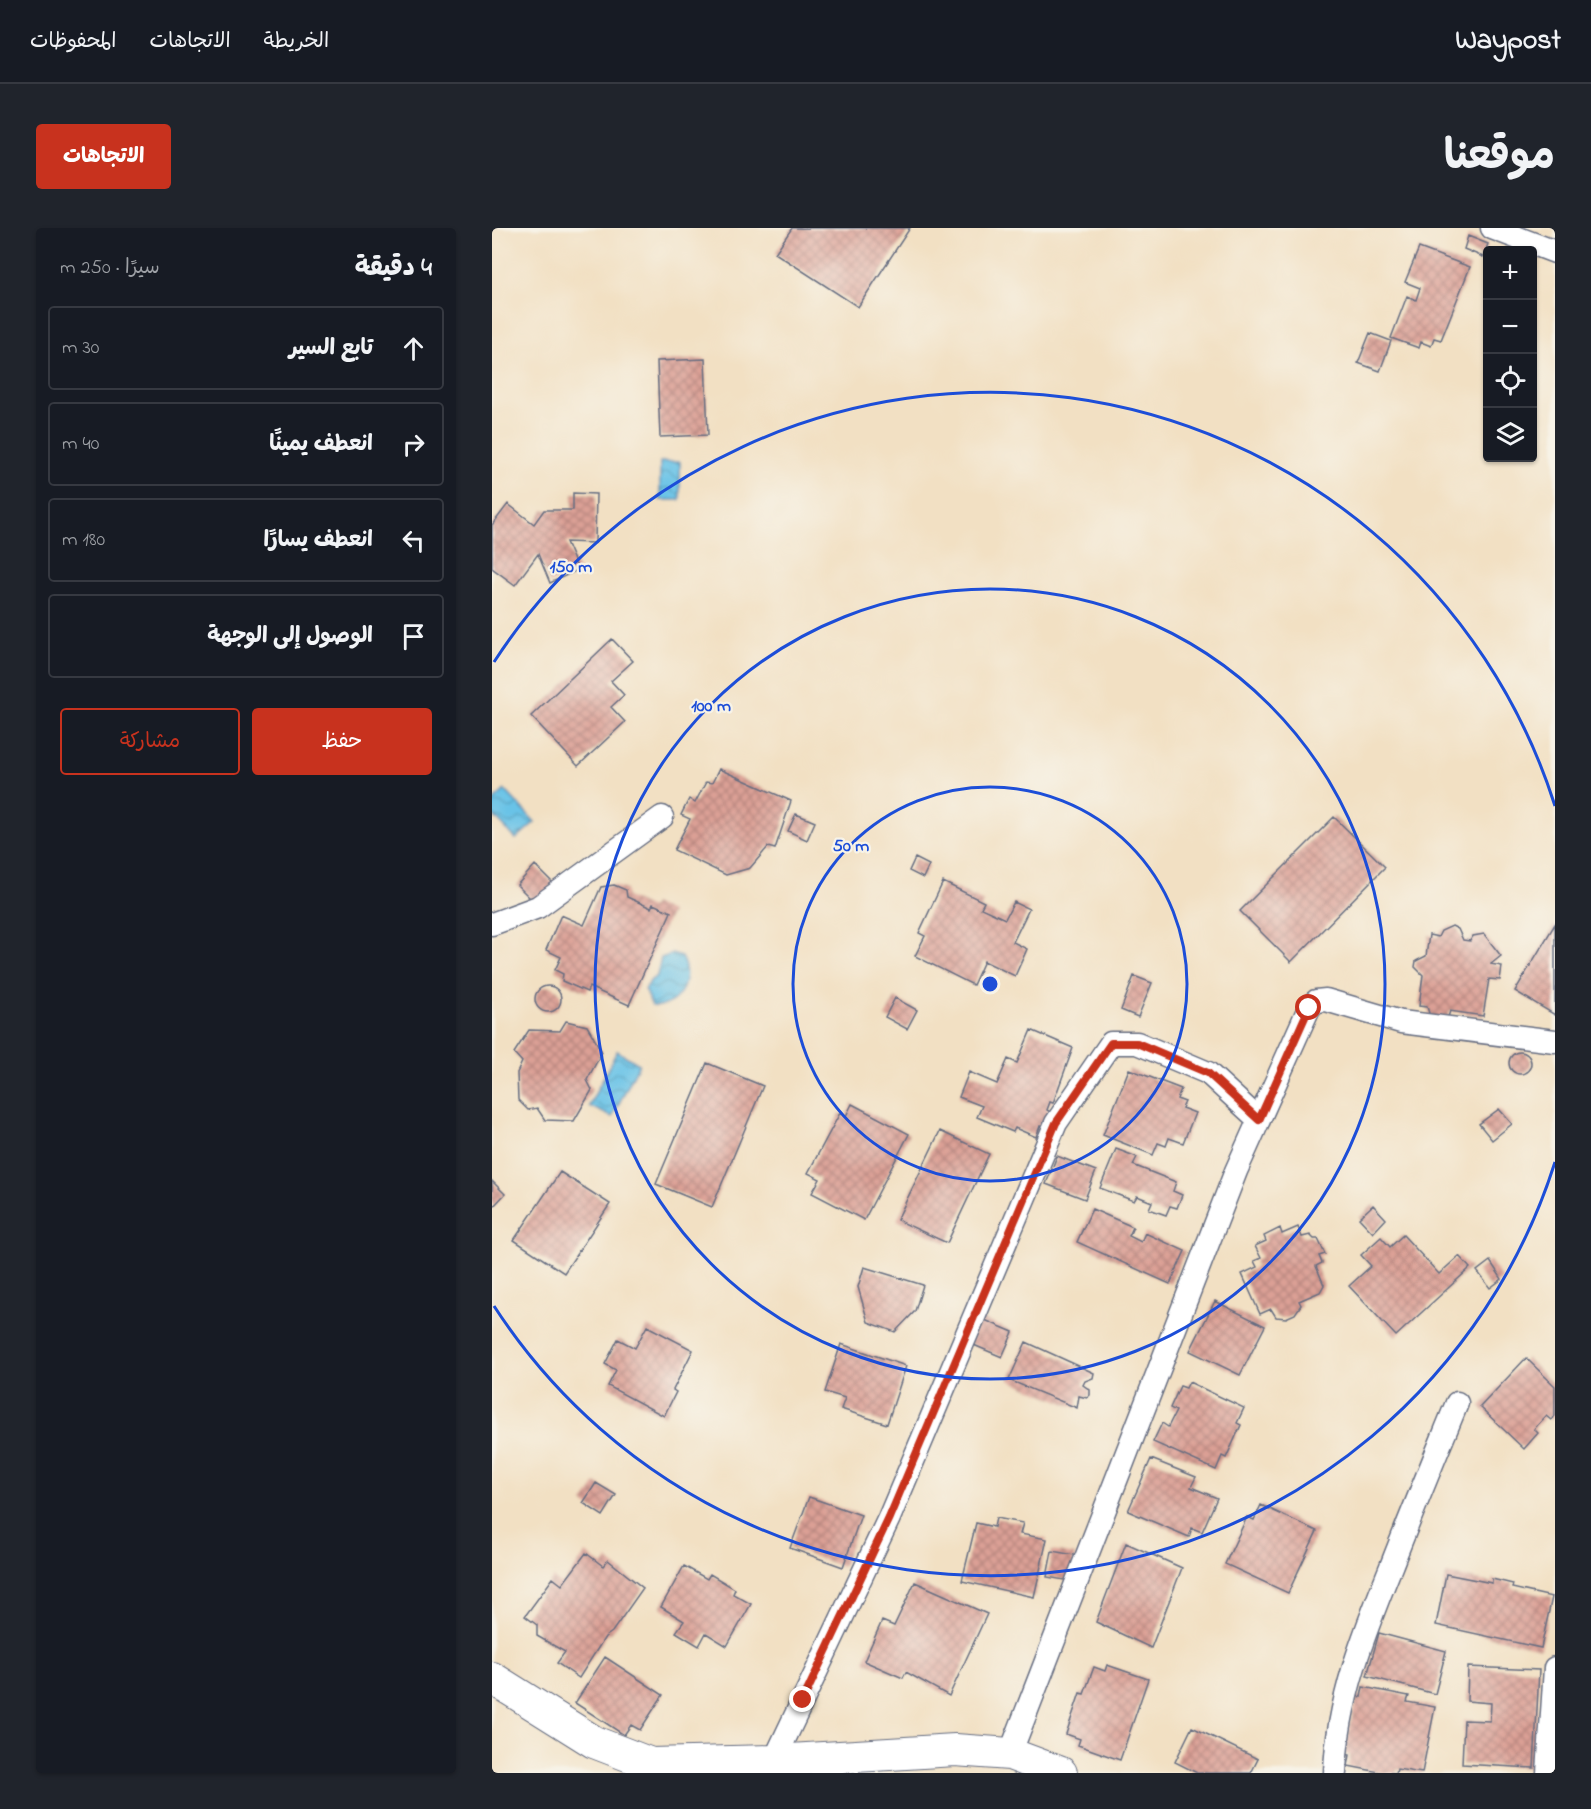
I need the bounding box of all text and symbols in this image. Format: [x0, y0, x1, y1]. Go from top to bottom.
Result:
text: Waypost [1455, 21, 1561, 62]
text: المحفوظات [30, 27, 116, 57]
text: الاتجاهات [149, 27, 231, 57]
text: الخريطة [264, 27, 329, 57]
button: الاتجاهات [36, 124, 171, 189]
text: موقعنا [1444, 127, 1555, 188]
map controls [1483, 246, 1537, 462]
button: + [1483, 246, 1537, 300]
text: 4 دقيقة [355, 250, 432, 288]
text: سيرًا · 250 m [60, 254, 160, 283]
button: − [1483, 300, 1537, 354]
icon: ahead [397, 332, 430, 365]
text: تابع السير [289, 333, 373, 365]
text: 30 m [62, 334, 99, 363]
button: locate [1483, 354, 1537, 408]
button: layers [1483, 408, 1537, 462]
icon: right [397, 428, 430, 461]
text: انعطف يمينًا [269, 429, 373, 461]
text: 40 m [62, 430, 99, 459]
icon: left [397, 524, 430, 557]
text: انعطف يسارًا [264, 525, 373, 557]
text: 180 m [62, 526, 105, 555]
text: 150 m [550, 555, 592, 581]
icon: arrive [397, 620, 430, 653]
text: الوصول إلى الوجهة [207, 621, 373, 653]
text: 100 m [691, 694, 731, 720]
button: مشاركة [60, 708, 240, 775]
button: حفظ [252, 708, 432, 775]
text: 50 m [833, 834, 869, 860]
centre of rings [980, 974, 1000, 994]
route start [1295, 994, 1321, 1020]
route end [789, 1686, 815, 1712]

